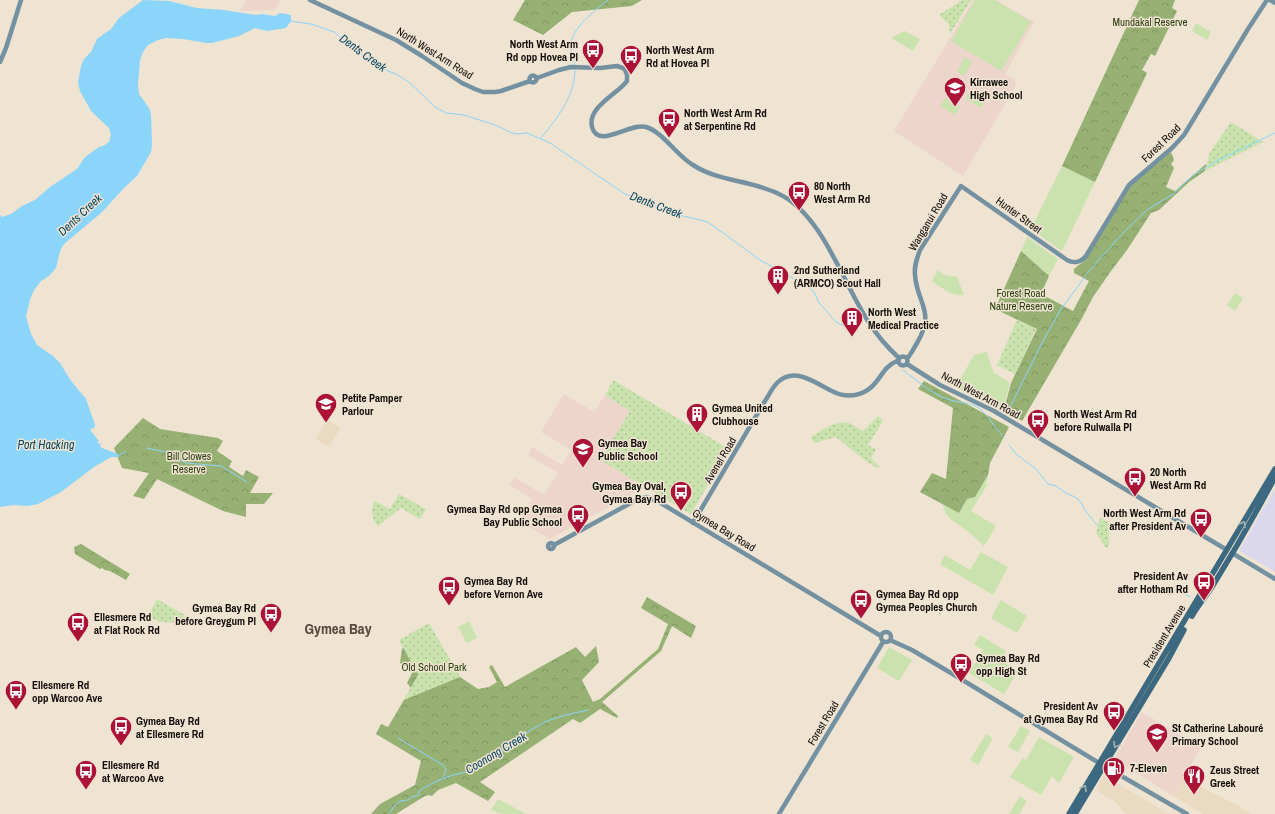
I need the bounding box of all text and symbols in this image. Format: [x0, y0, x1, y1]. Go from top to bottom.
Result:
park label: Mundakal Reserve [1112, 15, 1188, 29]
street label: North West Arm Road [394, 24, 476, 82]
water label: Dents Creek [336, 30, 391, 76]
place label: North West Arm Rd opp Hovea Pl [506, 37, 578, 64]
bus stop icon: North West Arm Rd opp Hovea Pl [580, 37, 606, 70]
bus stop icon: North West Arm Rd at Hovea Pl [618, 43, 644, 76]
place label: North West Arm Rd at Hovea Pl [646, 43, 714, 70]
school or university icon: Kirrawee High School [942, 75, 968, 108]
place label: Kirrawee High School [970, 75, 1023, 102]
bus stop icon: North West Arm Rd at Serpentine Rd [656, 106, 682, 139]
place label: North West Arm Rd at Serpentine Rd [684, 106, 767, 133]
street label: Forest Road [1138, 121, 1184, 165]
bus stop icon: 80 North West Arm Rd [786, 179, 812, 212]
place label: 80 North West Arm Rd [814, 179, 870, 206]
water label: Dents Creek [628, 188, 685, 223]
water label: Dents Creek [55, 190, 106, 239]
street label: Wanganui Road [905, 191, 951, 253]
street label: Hunter Street [993, 194, 1045, 237]
building icon: 2nd Sutherland (ARMCO) Scout Hall [765, 263, 791, 296]
place label: 2nd Sutherland (ARMCO) Scout Hall [794, 263, 881, 290]
park label: Forest Road Nature Reserve [989, 286, 1053, 313]
building icon: North West Medical Practice [839, 305, 865, 338]
place label: North West Medical Practice [868, 305, 939, 332]
street label: North West Arm Road [939, 368, 1023, 422]
school or university icon: Petite Pamper Parlour [313, 391, 339, 424]
place label: Petite Pamper Parlour [342, 391, 403, 418]
building icon: Gymea United Clubhouse [684, 401, 710, 434]
place label: Gymea United Clubhouse [712, 401, 773, 428]
bus stop icon: North West Arm Rd before Rulwalla Pl [1025, 407, 1051, 440]
place label: North West Arm Rd before Rulwalla Pl [1054, 407, 1137, 434]
street label: Avenel Road [700, 434, 739, 487]
school or university icon: Gymea Bay Public School [570, 436, 596, 469]
place label: Gymea Bay Public School [598, 436, 658, 463]
water label: Port Hacking [18, 437, 75, 453]
park label: Bill Clowes Reserve [167, 449, 212, 476]
bus stop icon: 20 North West Arm Rd [1122, 465, 1148, 498]
place label: 20 North West Arm Rd [1150, 465, 1206, 492]
place label: Gymea Bay Oval, Gymea Bay Rd [592, 479, 666, 506]
bus stop icon: Gymea Bay Oval, Gymea Bay Rd [668, 479, 694, 512]
place label: Gymea Bay Rd opp Gymea Bay Public School [447, 502, 562, 529]
bus stop icon: Gymea Bay Rd opp Gymea Bay Public School [565, 502, 591, 535]
street label: Gymea Bay Road [690, 506, 758, 554]
place label: North West Arm Rd after President Av [1103, 506, 1186, 533]
bus stop icon: North West Arm Rd after President Av [1188, 506, 1214, 539]
one-way arrow [1238, 521, 1245, 528]
place label: President Av after Hotham Rd [1118, 569, 1188, 596]
bus stop icon: President Av after Hotham Rd [1191, 569, 1217, 602]
bus stop icon: Gymea Bay Rd before Vernon Ave [436, 574, 462, 607]
place label: Gymea Bay Rd before Vernon Ave [464, 574, 543, 601]
bus stop icon: Gymea Bay Rd opp Gymea Peoples Church [848, 587, 874, 620]
place label: Gymea Bay Rd opp Gymea Peoples Church [876, 587, 977, 614]
place label: Gymea Bay Rd before Greygum Pl [175, 601, 256, 628]
bus stop icon: Gymea Bay Rd before Greygum Pl [258, 601, 284, 634]
street label: President Avenue [1140, 602, 1188, 670]
bus stop icon: Ellesmere Rd at Flat Rock Rd [65, 610, 91, 643]
place label: Ellesmere Rd at Flat Rock Rd [94, 610, 160, 637]
district label: Gymea Bay [304, 618, 372, 639]
bus stop icon: Gymea Bay Rd opp High St [948, 651, 974, 684]
place label: Gymea Bay Rd opp High St [976, 651, 1040, 678]
park label: Old School Park [401, 660, 467, 674]
bus stop icon: Ellesmere Rd opp Warcoo Ave [3, 678, 29, 711]
place label: Ellesmere Rd opp Warcoo Ave [32, 678, 102, 705]
street label: Forest Road [804, 698, 842, 748]
place label: President Av at Gymea Bay Rd [1024, 699, 1098, 726]
bus stop icon: President Av at Gymea Bay Rd [1101, 699, 1127, 732]
bus stop icon: Gymea Bay Rd at Ellesmere Rd [108, 714, 134, 747]
place label: Gymea Bay Rd at Ellesmere Rd [136, 714, 204, 741]
school or university icon: St Catherine Labouré Primary School [1144, 721, 1170, 754]
place label: St Catherine Labouré Primary School [1172, 721, 1263, 748]
water label: Coonong Creek [462, 728, 531, 778]
one-way arrow [1114, 741, 1121, 748]
fuel station icon: 7-Eleven [1101, 755, 1127, 788]
bus stop icon: Ellesmere Rd at Warcoo Ave [73, 758, 99, 791]
place label: Ellesmere Rd at Warcoo Ave [102, 758, 164, 785]
place label: 7-Eleven [1130, 761, 1167, 775]
restaurant icon: Zeus Street Greek [1181, 763, 1207, 796]
place label: Zeus Street Greek [1210, 763, 1259, 790]
one-way arrow [1079, 785, 1086, 792]

